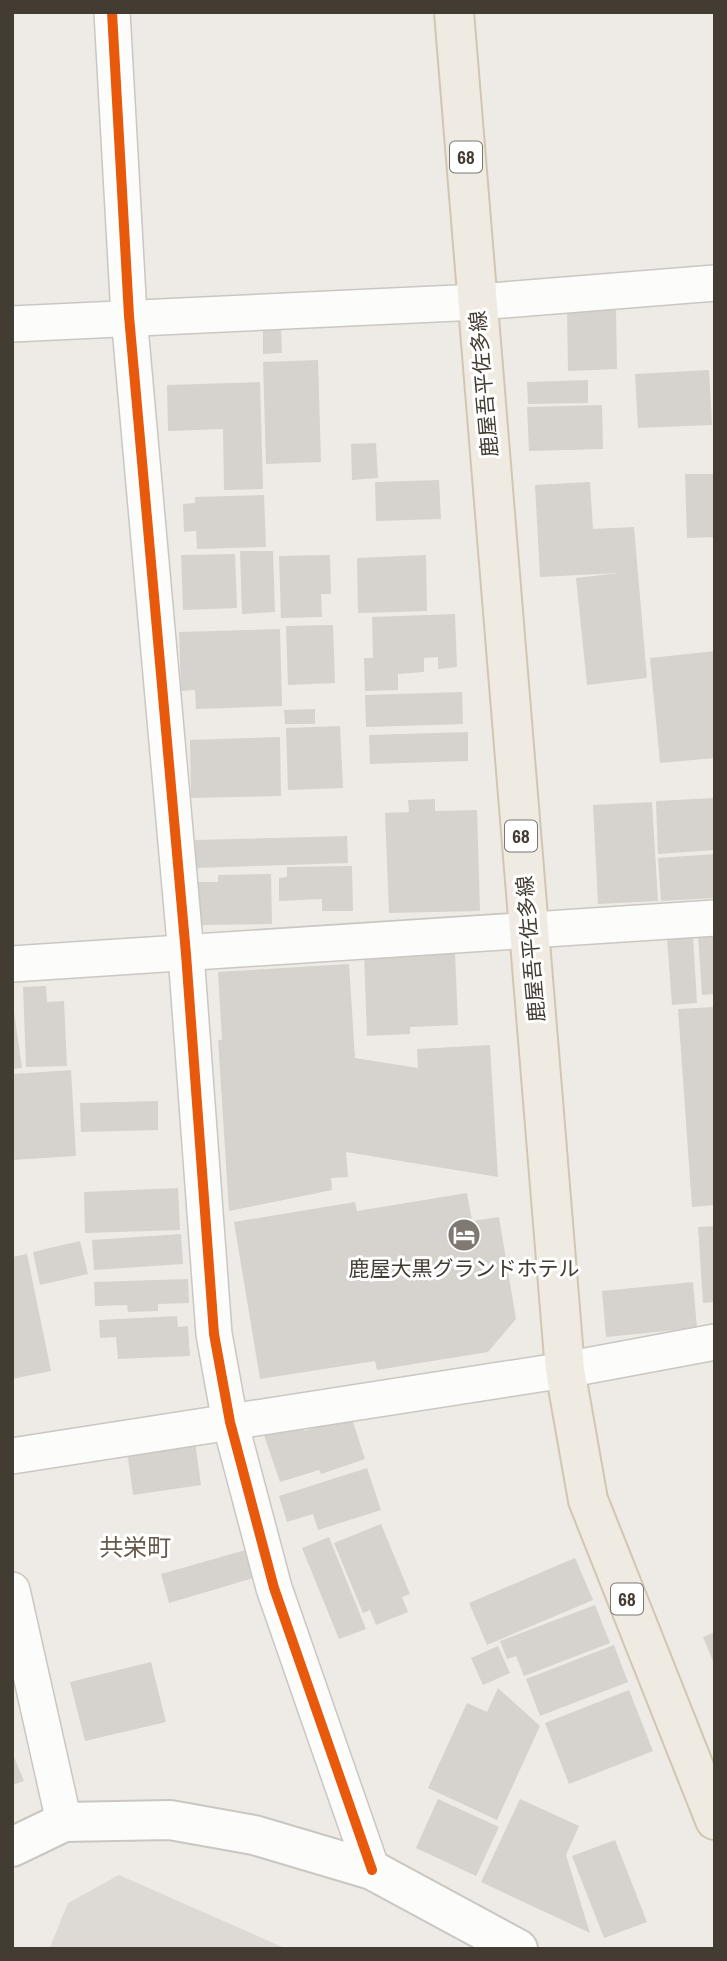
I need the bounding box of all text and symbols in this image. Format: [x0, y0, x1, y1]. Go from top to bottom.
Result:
road number: 68 [450, 141, 482, 172]
street label: 鹿屋吾平佐多線 [463, 310, 504, 459]
road number: 68 [505, 820, 537, 852]
street label: 鹿屋吾平佐多線 [510, 875, 551, 1024]
hotel icon: 鹿屋大黒グランドホテル [445, 1216, 483, 1254]
place label: 鹿屋大黒グランドホテル [349, 1254, 580, 1283]
district label: 共栄町 [99, 1531, 171, 1563]
road number: 68 [611, 1583, 643, 1614]

